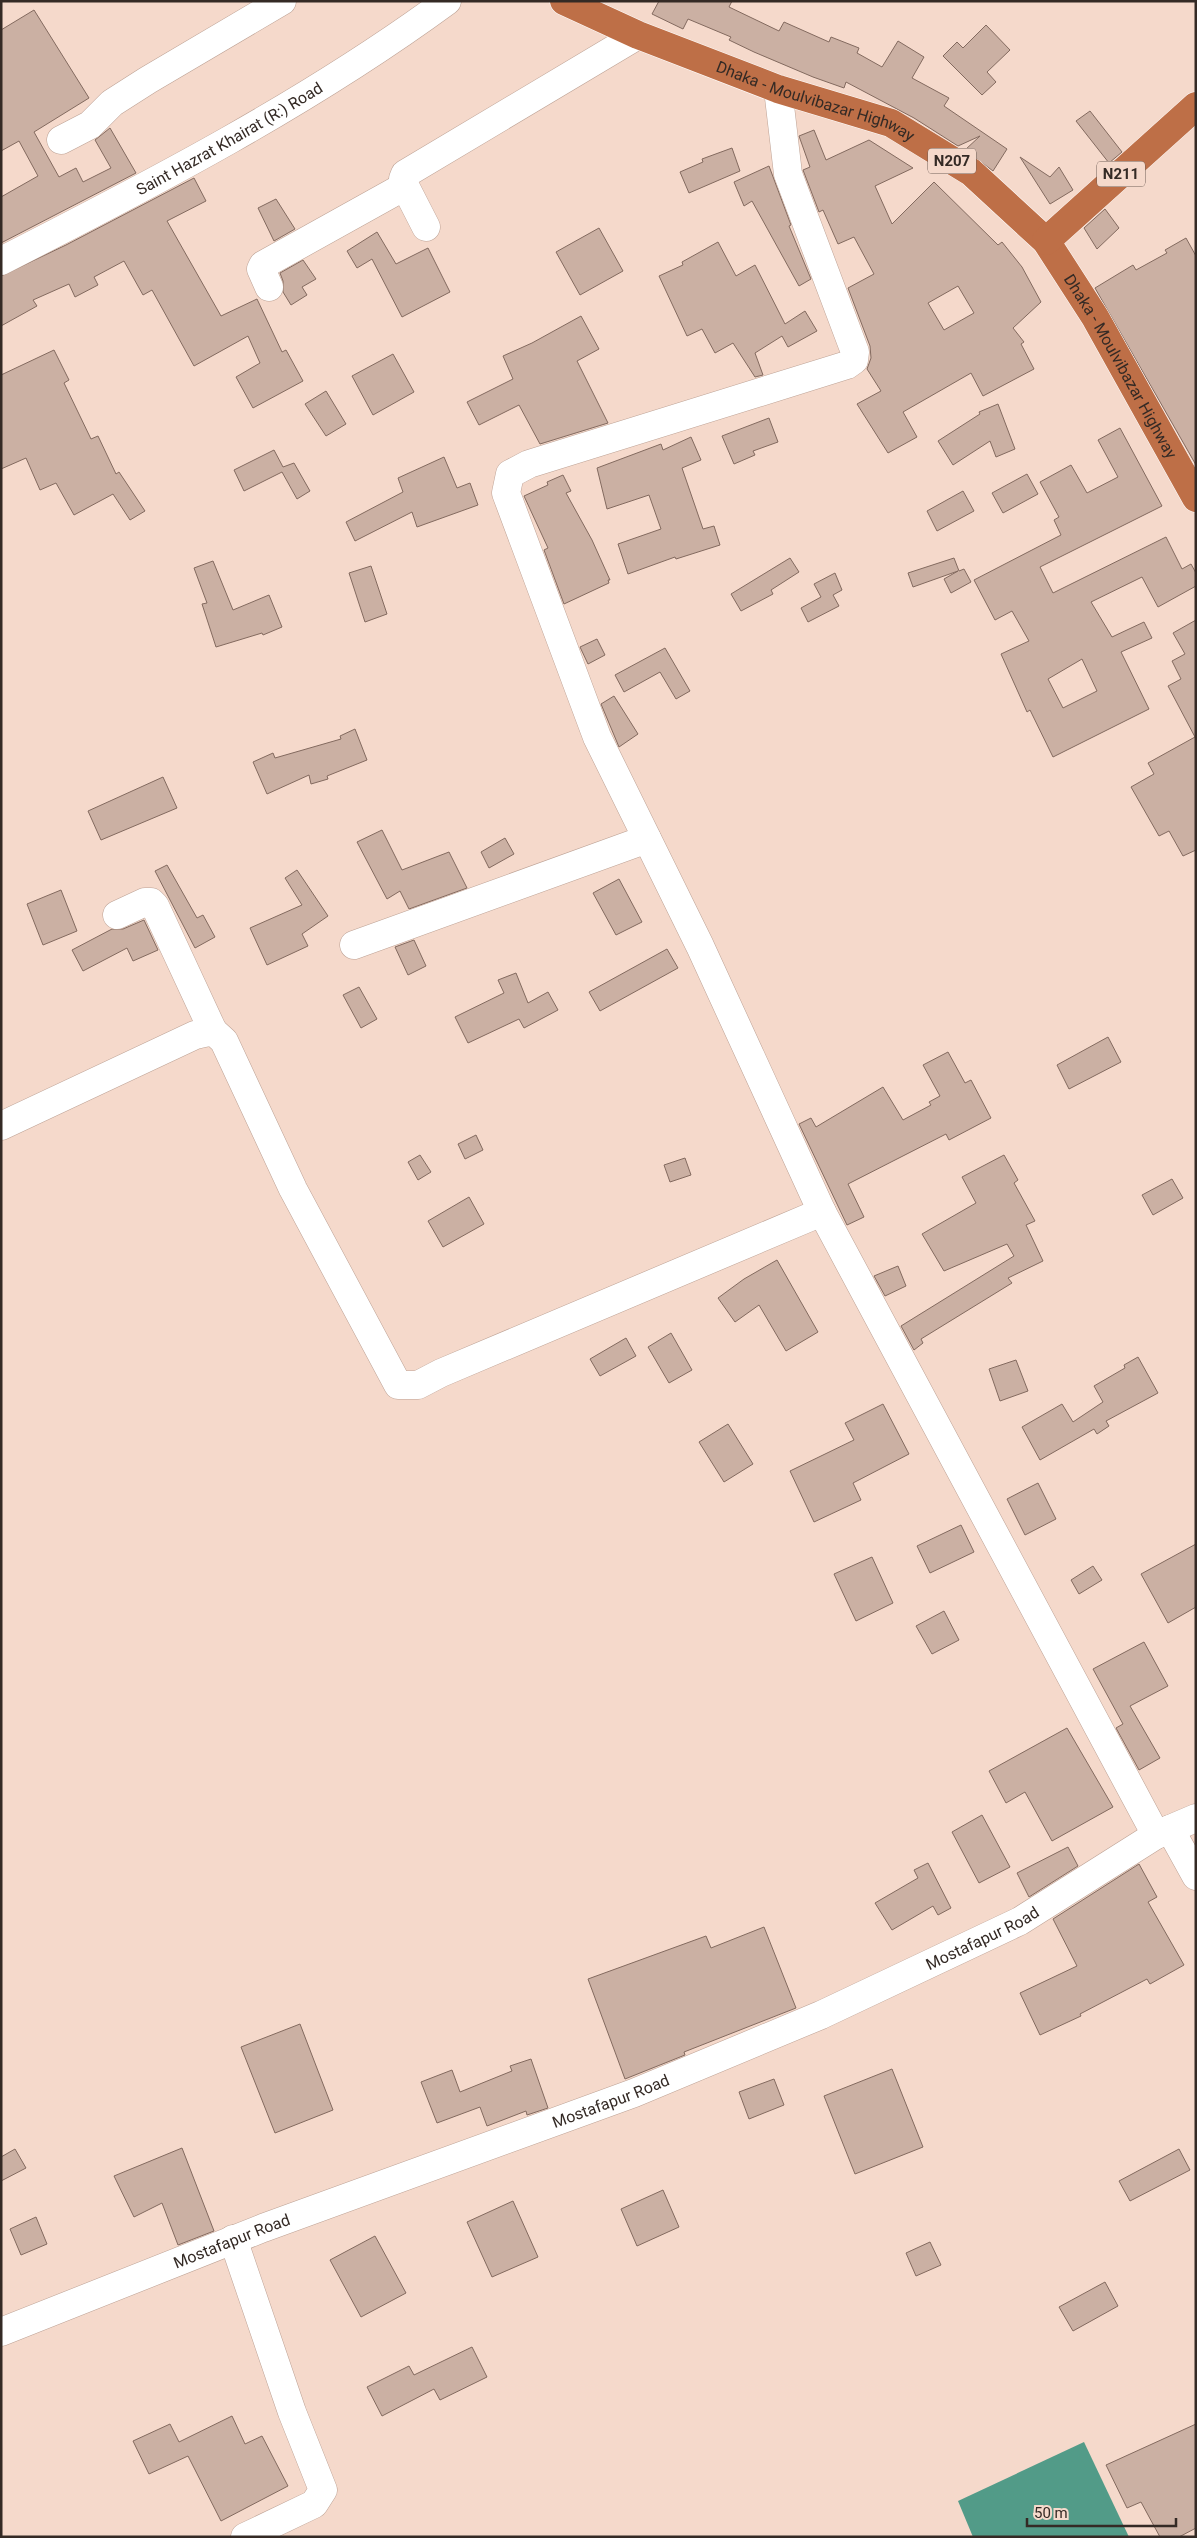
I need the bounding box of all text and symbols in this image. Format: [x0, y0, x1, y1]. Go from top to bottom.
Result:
street label: Dhaka - Moulvibazar Highway [713, 57, 919, 146]
street label: Saint Hazrat Khairat (R:) Road [133, 78, 326, 199]
road number: N207 [928, 148, 976, 174]
road number: N211 [1097, 162, 1145, 186]
street label: Dhaka - Moulvibazar Highway [1060, 271, 1181, 462]
street label: Mostafapur Road [923, 1903, 1043, 1974]
street label: Mostafapur Road [550, 2070, 672, 2132]
street label: Mostafapur Road [171, 2210, 293, 2273]
scale bar [1027, 2496, 1176, 2528]
text: 50 m [1034, 2504, 1068, 2522]

